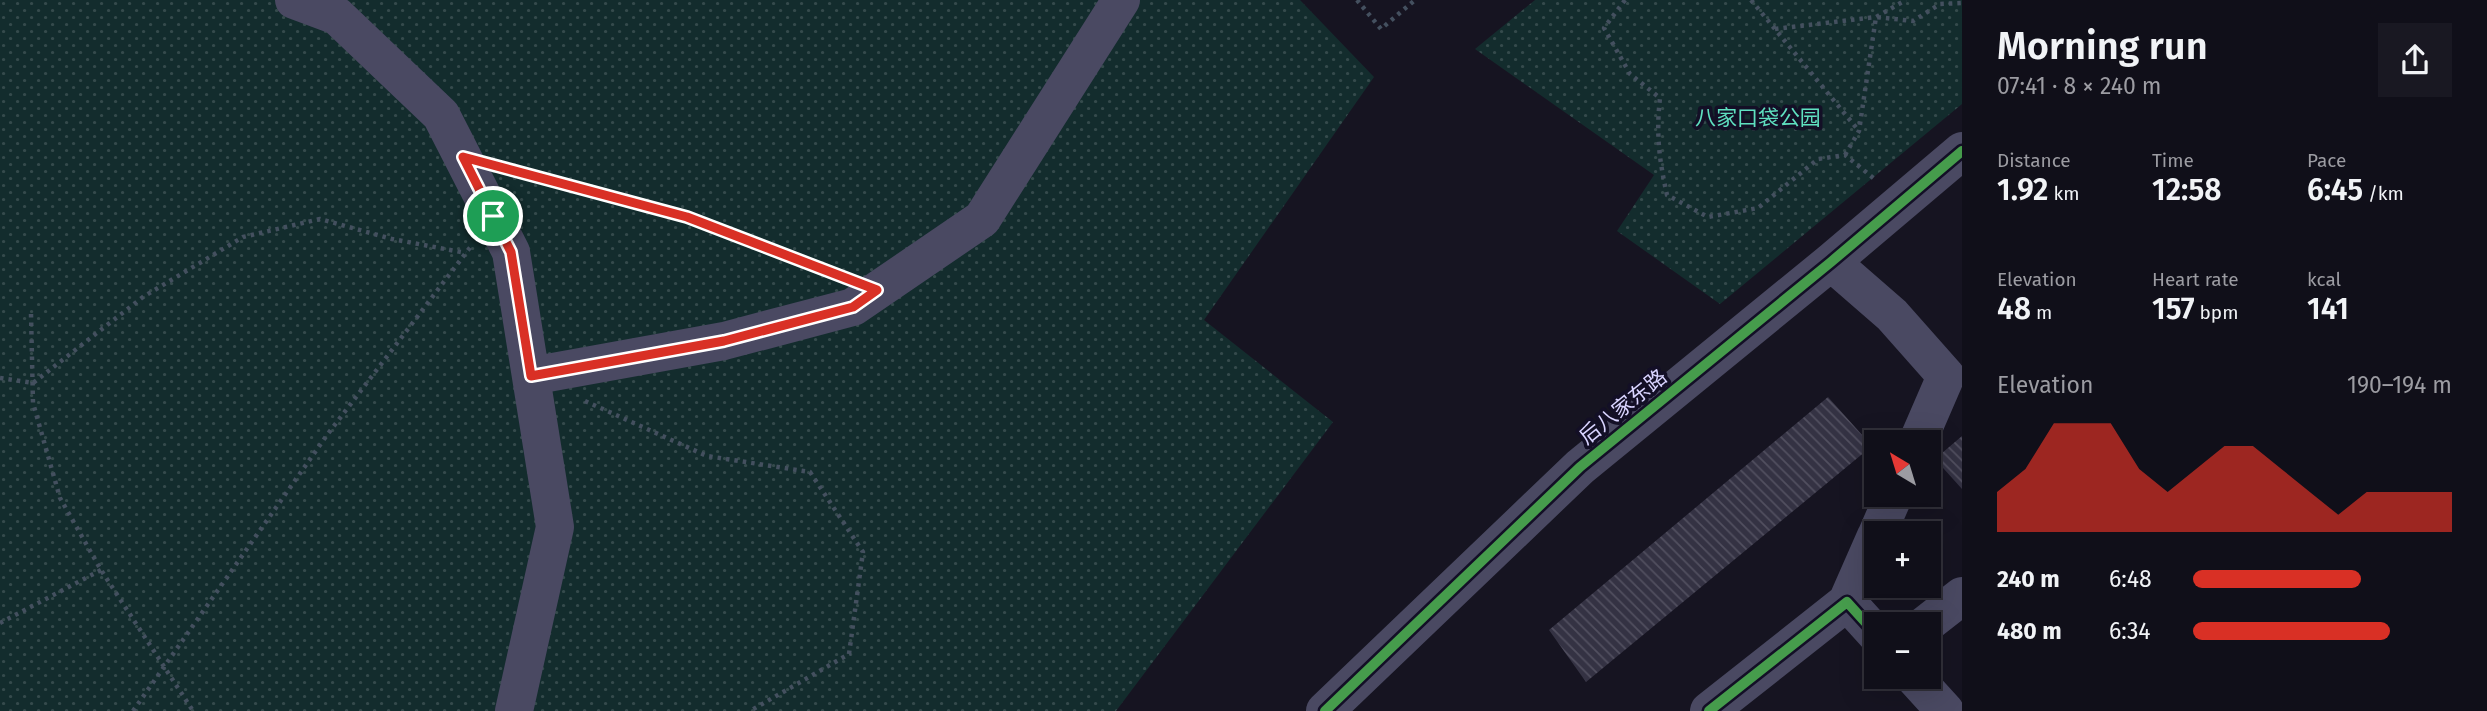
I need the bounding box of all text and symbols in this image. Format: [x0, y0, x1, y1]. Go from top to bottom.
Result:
text: Morning run [1997, 23, 2208, 69]
button: share [2378, 23, 2452, 97]
text: 07:41 · 8 × 240 m [1997, 72, 2162, 100]
park label: 八家口袋公园 [1695, 105, 1821, 131]
text: Distance [1997, 149, 2071, 172]
text: Time [2152, 149, 2194, 172]
text: Pace [2307, 149, 2346, 172]
text: 1.92 [1997, 172, 2048, 208]
text: 12:58 [2152, 172, 2221, 208]
text: 6:45 [2307, 172, 2363, 208]
text: km [2048, 182, 2080, 205]
text: /km [2363, 182, 2404, 205]
pin [463, 186, 523, 246]
icon: arrive [474, 197, 512, 235]
text: Elevation [1997, 268, 2077, 291]
text: Heart rate [2152, 268, 2239, 291]
text: kcal [2307, 268, 2341, 291]
text: 48 [1997, 291, 2031, 327]
text: 157 [2152, 291, 2195, 327]
text: 141 [2307, 291, 2349, 327]
text: m [2031, 301, 2052, 324]
text: bpm [2195, 301, 2238, 324]
street label: 后八家东路 [1574, 364, 1672, 450]
text: Elevation [1997, 371, 2093, 399]
text: 190–194 m [2347, 371, 2452, 399]
north arrow [1864, 430, 1941, 508]
map controls [1864, 430, 1941, 689]
button: + [1864, 521, 1941, 598]
text: 240 m [1997, 565, 2060, 593]
text: 6:48 [2109, 565, 2152, 593]
button: − [1864, 612, 1941, 689]
text: 480 m [1997, 617, 2062, 645]
text: 6:34 [2109, 617, 2151, 645]

